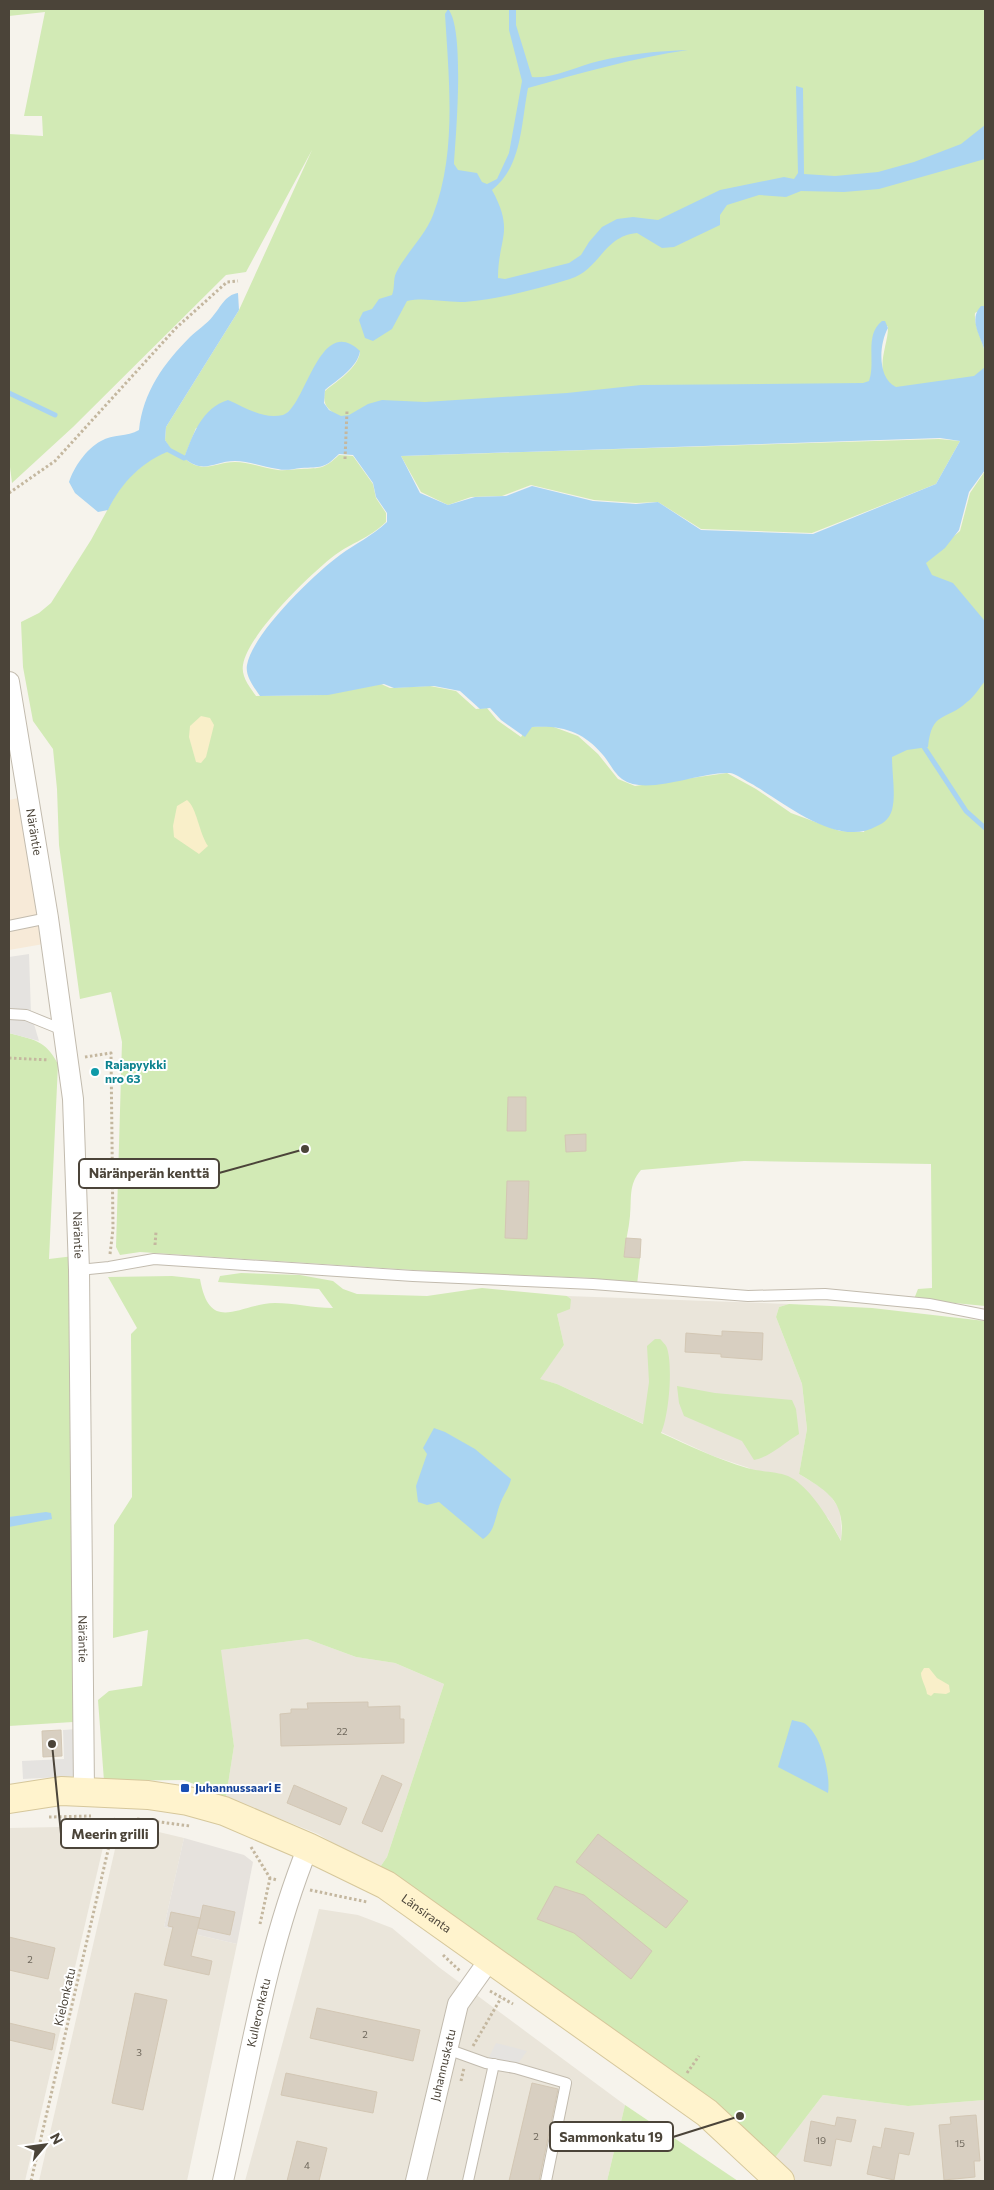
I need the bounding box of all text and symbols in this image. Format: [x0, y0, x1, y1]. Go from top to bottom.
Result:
street label: Näräntie [24, 807, 46, 856]
place label: Rajapyykki nro 63 [105, 1057, 166, 1085]
marker: Rajapyykki nro 63 [89, 1066, 101, 1078]
callout: Näränperän kenttä [79, 1159, 219, 1188]
text: Näränperän kenttä [89, 1164, 209, 1181]
street label: Näräntie [71, 1211, 87, 1259]
street label: Näräntie [76, 1615, 91, 1663]
house number: 22 [336, 1725, 348, 1737]
place label: Juhannussaari E [195, 1780, 281, 1795]
marker: Juhannussaari E [179, 1782, 191, 1794]
callout: Meerin grilli [61, 1819, 158, 1848]
text: Meerin grilli [71, 1825, 149, 1842]
street label: Länsiranta [399, 1890, 454, 1935]
house number: 2 [27, 1953, 33, 1965]
street label: Kielonkatu [51, 1966, 77, 2027]
street label: Kulleronkatu [243, 1977, 272, 2048]
street label: Juhannuskatu [427, 2027, 458, 2103]
house number: 2 [362, 2028, 368, 2040]
house number: 3 [136, 2046, 142, 2058]
north arrow [20, 2120, 70, 2170]
callout: Sammonkatu 19 [550, 2122, 673, 2151]
text: Sammonkatu 19 [559, 2128, 663, 2145]
text: N [47, 2130, 67, 2147]
house number: 2 [533, 2130, 539, 2142]
house number: 19 [816, 2134, 826, 2146]
house number: 15 [955, 2137, 965, 2149]
house number: 4 [304, 2159, 310, 2171]

